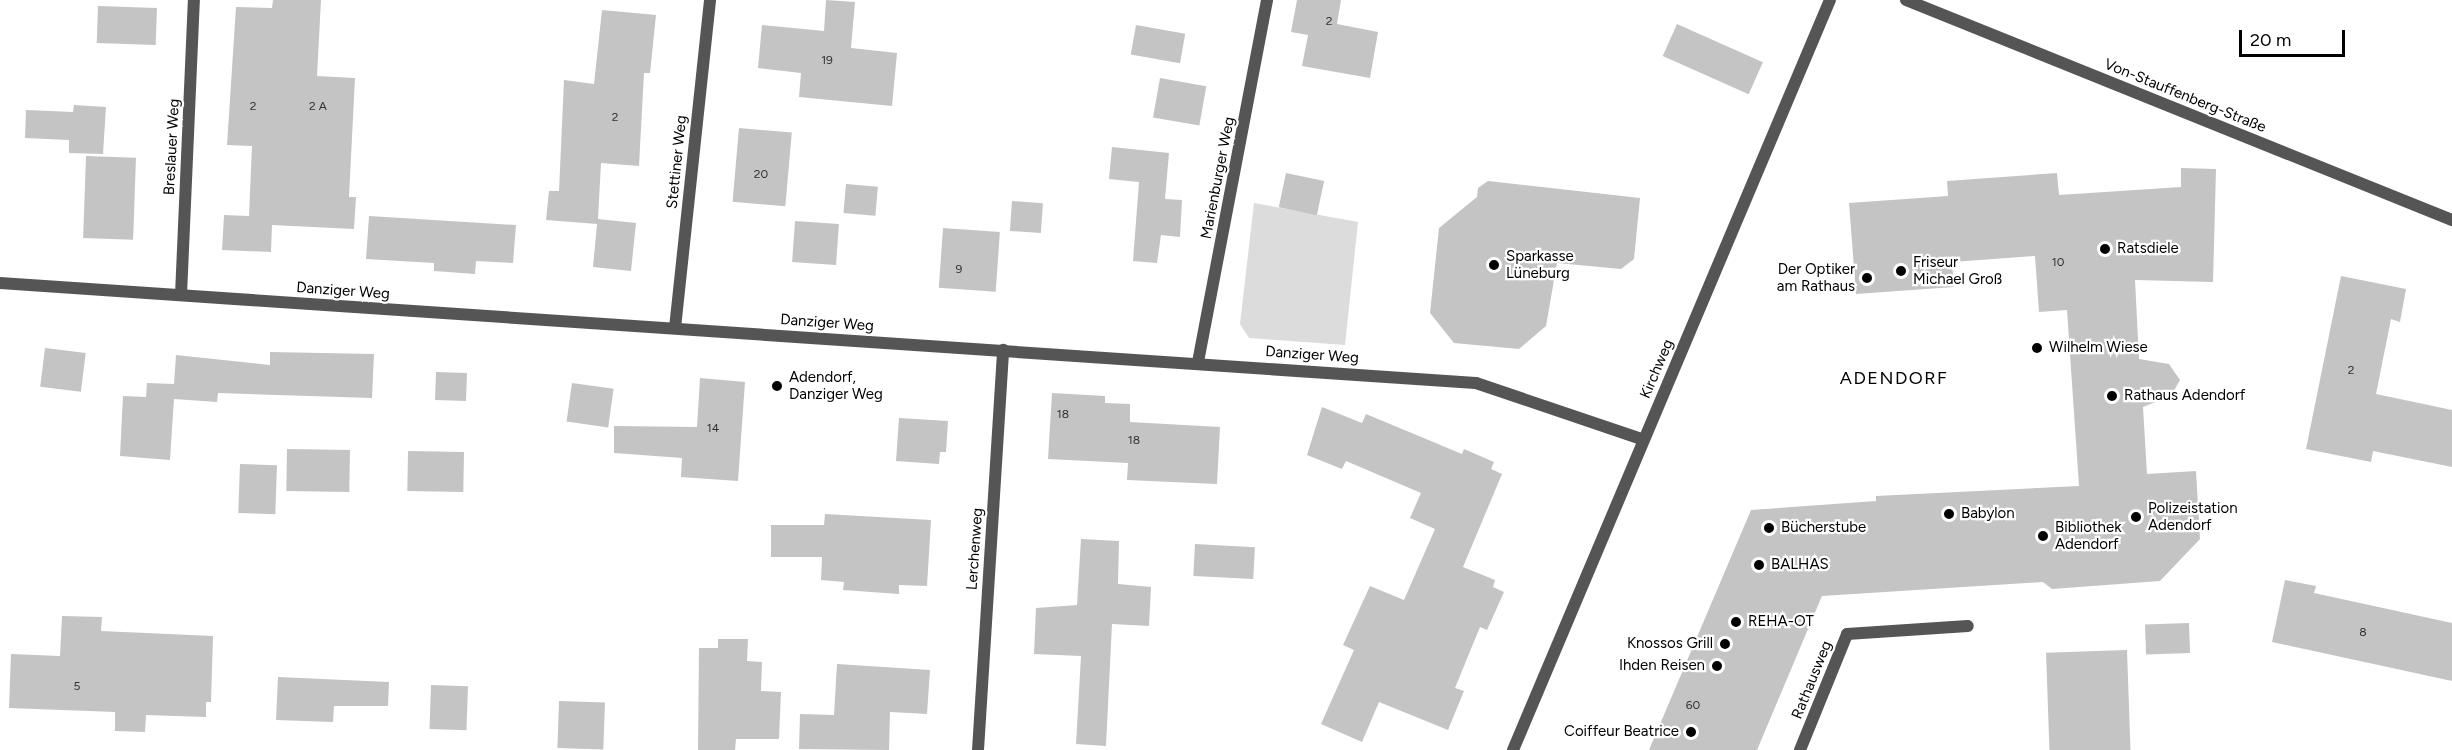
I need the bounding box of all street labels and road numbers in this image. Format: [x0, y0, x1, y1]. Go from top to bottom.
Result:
street label: Von-Stauffenberg-Straße [2101, 55, 2269, 137]
street label: Breslauer Weg [160, 98, 184, 196]
street label: Stettiner Weg [663, 114, 691, 210]
street label: Marienburger Weg [1197, 115, 1239, 241]
street label: Danziger Weg [296, 279, 390, 303]
street label: Danziger Weg [780, 311, 874, 335]
street label: Kirchweg [1636, 337, 1678, 401]
street label: Danziger Weg [1265, 343, 1359, 367]
street label: Lerchenweg [963, 507, 987, 591]
street label: Rathausweg [1788, 638, 1836, 722]

